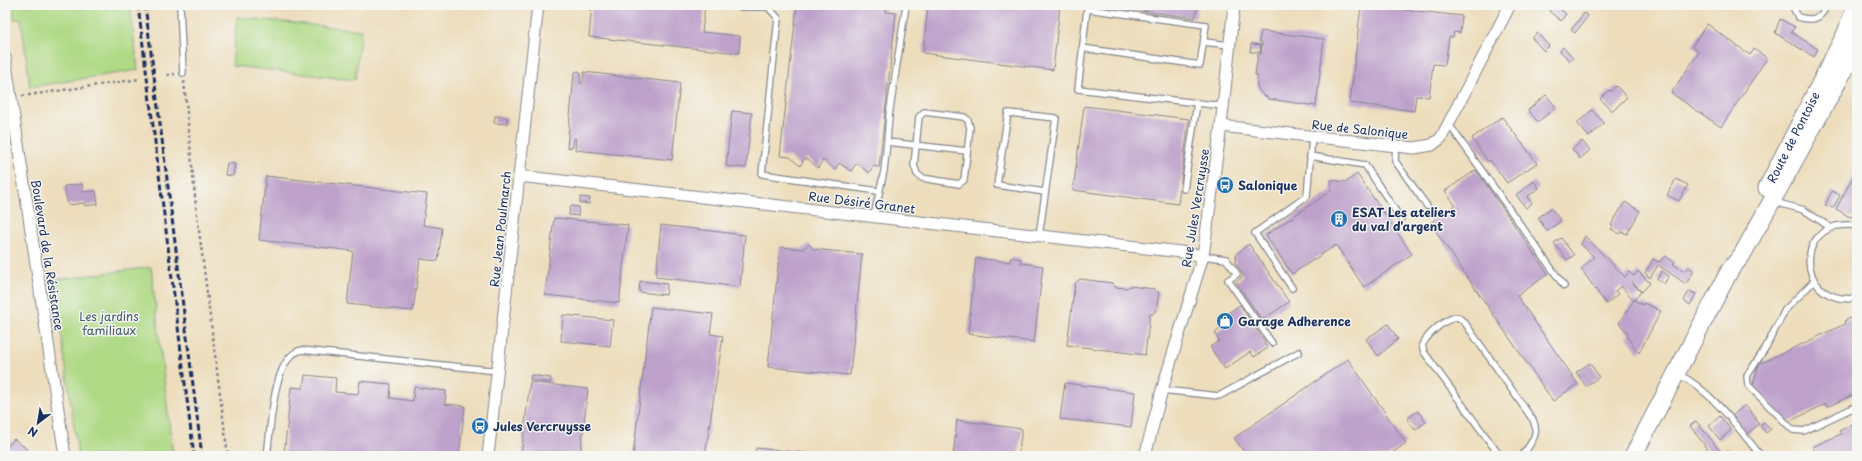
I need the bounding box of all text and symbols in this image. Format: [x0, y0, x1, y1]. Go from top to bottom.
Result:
street label: Route de Pontoise [1762, 88, 1824, 186]
street label: Rue de Salonique [1311, 115, 1410, 143]
street label: Rue Jules Vercruysse [1177, 147, 1213, 269]
street label: Rue Jean Poulmarch [485, 170, 515, 288]
bus stop icon: Salonique [1215, 175, 1235, 195]
place label: Salonique [1238, 176, 1298, 194]
street label: Boulevard de la Résistance [27, 178, 69, 332]
street label: Rue Désiré Granet [808, 187, 916, 217]
place label: ESAT Les ateliers du val d'argent [1352, 203, 1456, 235]
building icon: ESAT Les ateliers du val d'argent [1329, 209, 1349, 229]
park label: Les jardins familiaux [79, 307, 139, 339]
shop icon: Garage Adherence [1215, 311, 1235, 331]
place label: Garage Adherence [1238, 312, 1351, 330]
north arrow [18, 403, 58, 443]
bus stop icon: Jules Vercruysse [470, 416, 490, 436]
place label: Jules Vercruysse [493, 417, 591, 435]
text: N [24, 422, 41, 442]

